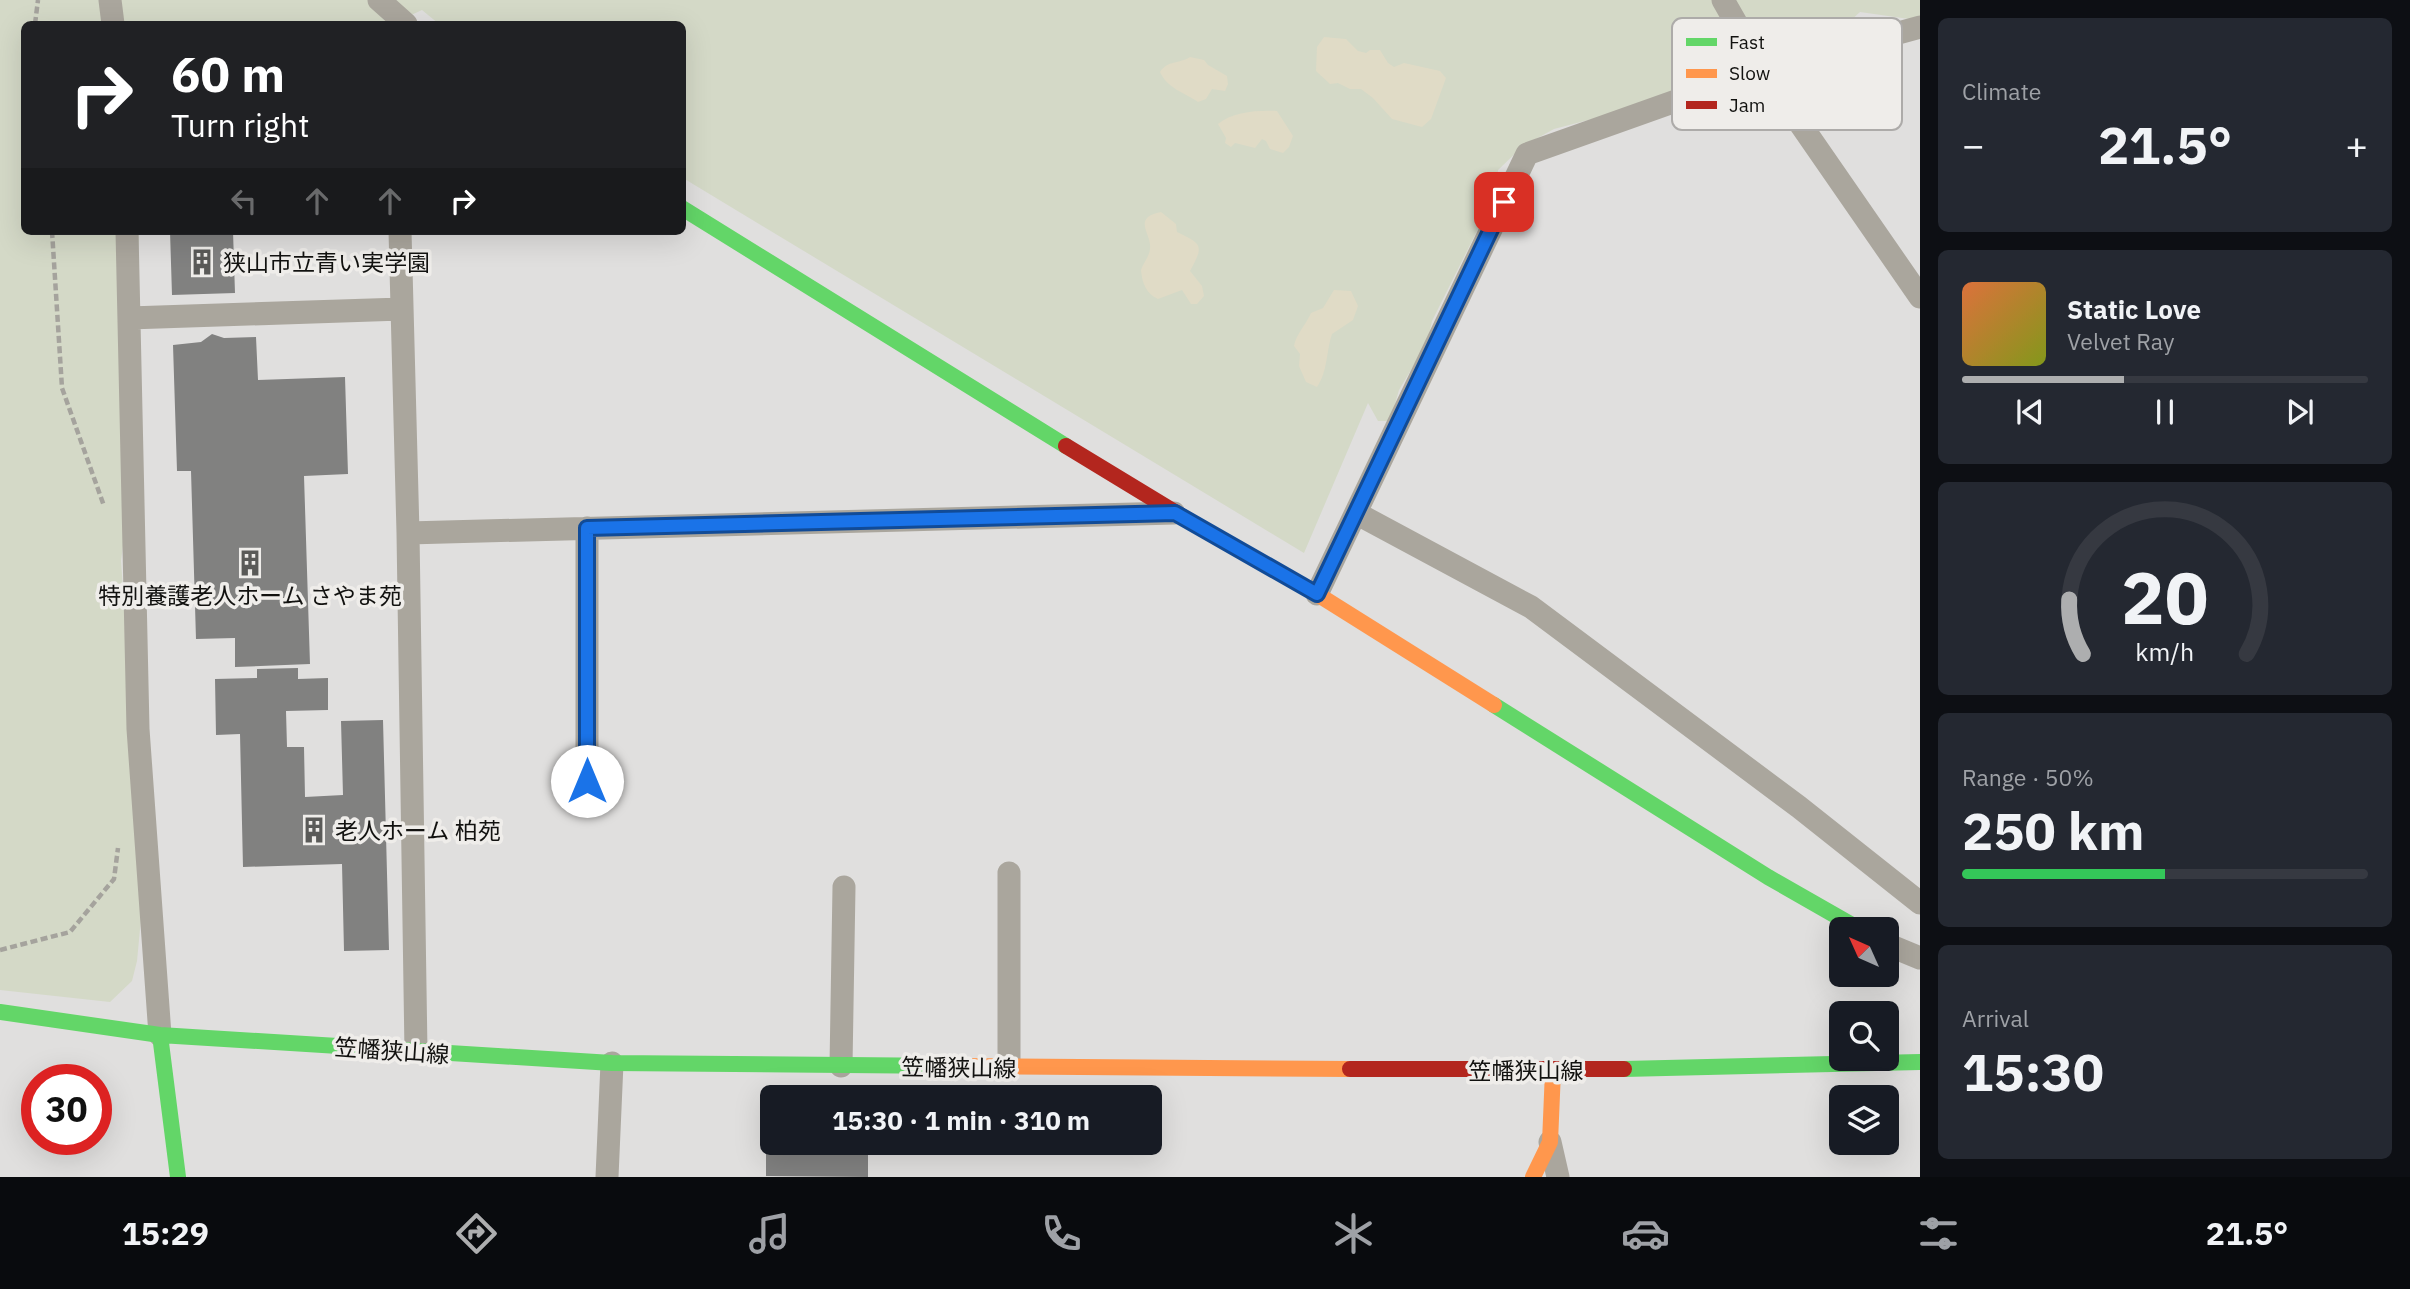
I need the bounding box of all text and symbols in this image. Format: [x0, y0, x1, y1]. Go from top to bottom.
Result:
legend [1672, 18, 1902, 130]
text: Fast [1729, 30, 1765, 54]
text: 60 m [171, 42, 285, 105]
icon: right [56, 49, 147, 140]
text: Slow [1729, 61, 1770, 85]
text: Climate [1962, 76, 2041, 106]
text: Jam [1729, 93, 1765, 117]
text: Turn right [171, 104, 309, 146]
text: 21.5° [2098, 111, 2232, 178]
text: − [1962, 120, 1985, 169]
text: + [2345, 120, 2368, 169]
pin [1474, 172, 1534, 232]
icon: left [225, 182, 263, 220]
icon: ahead [298, 182, 336, 220]
icon: ahead [371, 182, 409, 220]
icon: right [444, 182, 482, 220]
icon: arrive [1485, 183, 1523, 221]
building icon: 狭山市立青い実学園 [187, 247, 217, 277]
place label: 狭山市立青い実学園 [223, 247, 430, 277]
text: Static Love [2067, 292, 2201, 326]
text: Velvet Ray [2067, 326, 2174, 356]
icon: previous [2011, 393, 2049, 431]
icon: pause [2146, 393, 2184, 431]
icon: next [2281, 393, 2319, 431]
building icon: 特別養護老人ホーム さやま苑 [235, 548, 265, 578]
text: 20 [2121, 550, 2209, 645]
place label: 特別養護老人ホーム さやま苑 [98, 580, 402, 610]
text: km/h [2136, 635, 2194, 668]
position arrow [550, 744, 624, 818]
text: Range · 50% [1962, 762, 2094, 792]
text: 250 km [1962, 797, 2144, 864]
building icon: 老人ホーム 柏苑 [299, 815, 329, 845]
place label: 老人ホーム 柏苑 [335, 815, 501, 845]
north arrow [1829, 917, 1899, 987]
map controls [1829, 917, 1899, 1155]
button: search [1829, 1001, 1899, 1071]
text: Arrival [1962, 1003, 2029, 1033]
street label: 笠幡狭山線 [334, 1031, 450, 1069]
text: 15:30 [1962, 1038, 2104, 1105]
street label: 笠幡狭山線 [901, 1051, 1017, 1083]
street label: 笠幡狭山線 [1469, 1055, 1584, 1085]
speed limit sign: 30 [21, 1064, 112, 1155]
button: layers [1829, 1085, 1899, 1155]
text: 15:30 · 1 min · 310 m [832, 1103, 1090, 1137]
icon: directions [452, 1209, 501, 1258]
icon: music [745, 1209, 794, 1258]
icon: phone [1037, 1209, 1086, 1258]
icon: climate [1329, 1209, 1378, 1258]
icon: car [1621, 1209, 1670, 1258]
icon: filters [1914, 1209, 1963, 1258]
text: 15:29 [122, 1212, 209, 1254]
text: 21.5° [2206, 1212, 2288, 1254]

